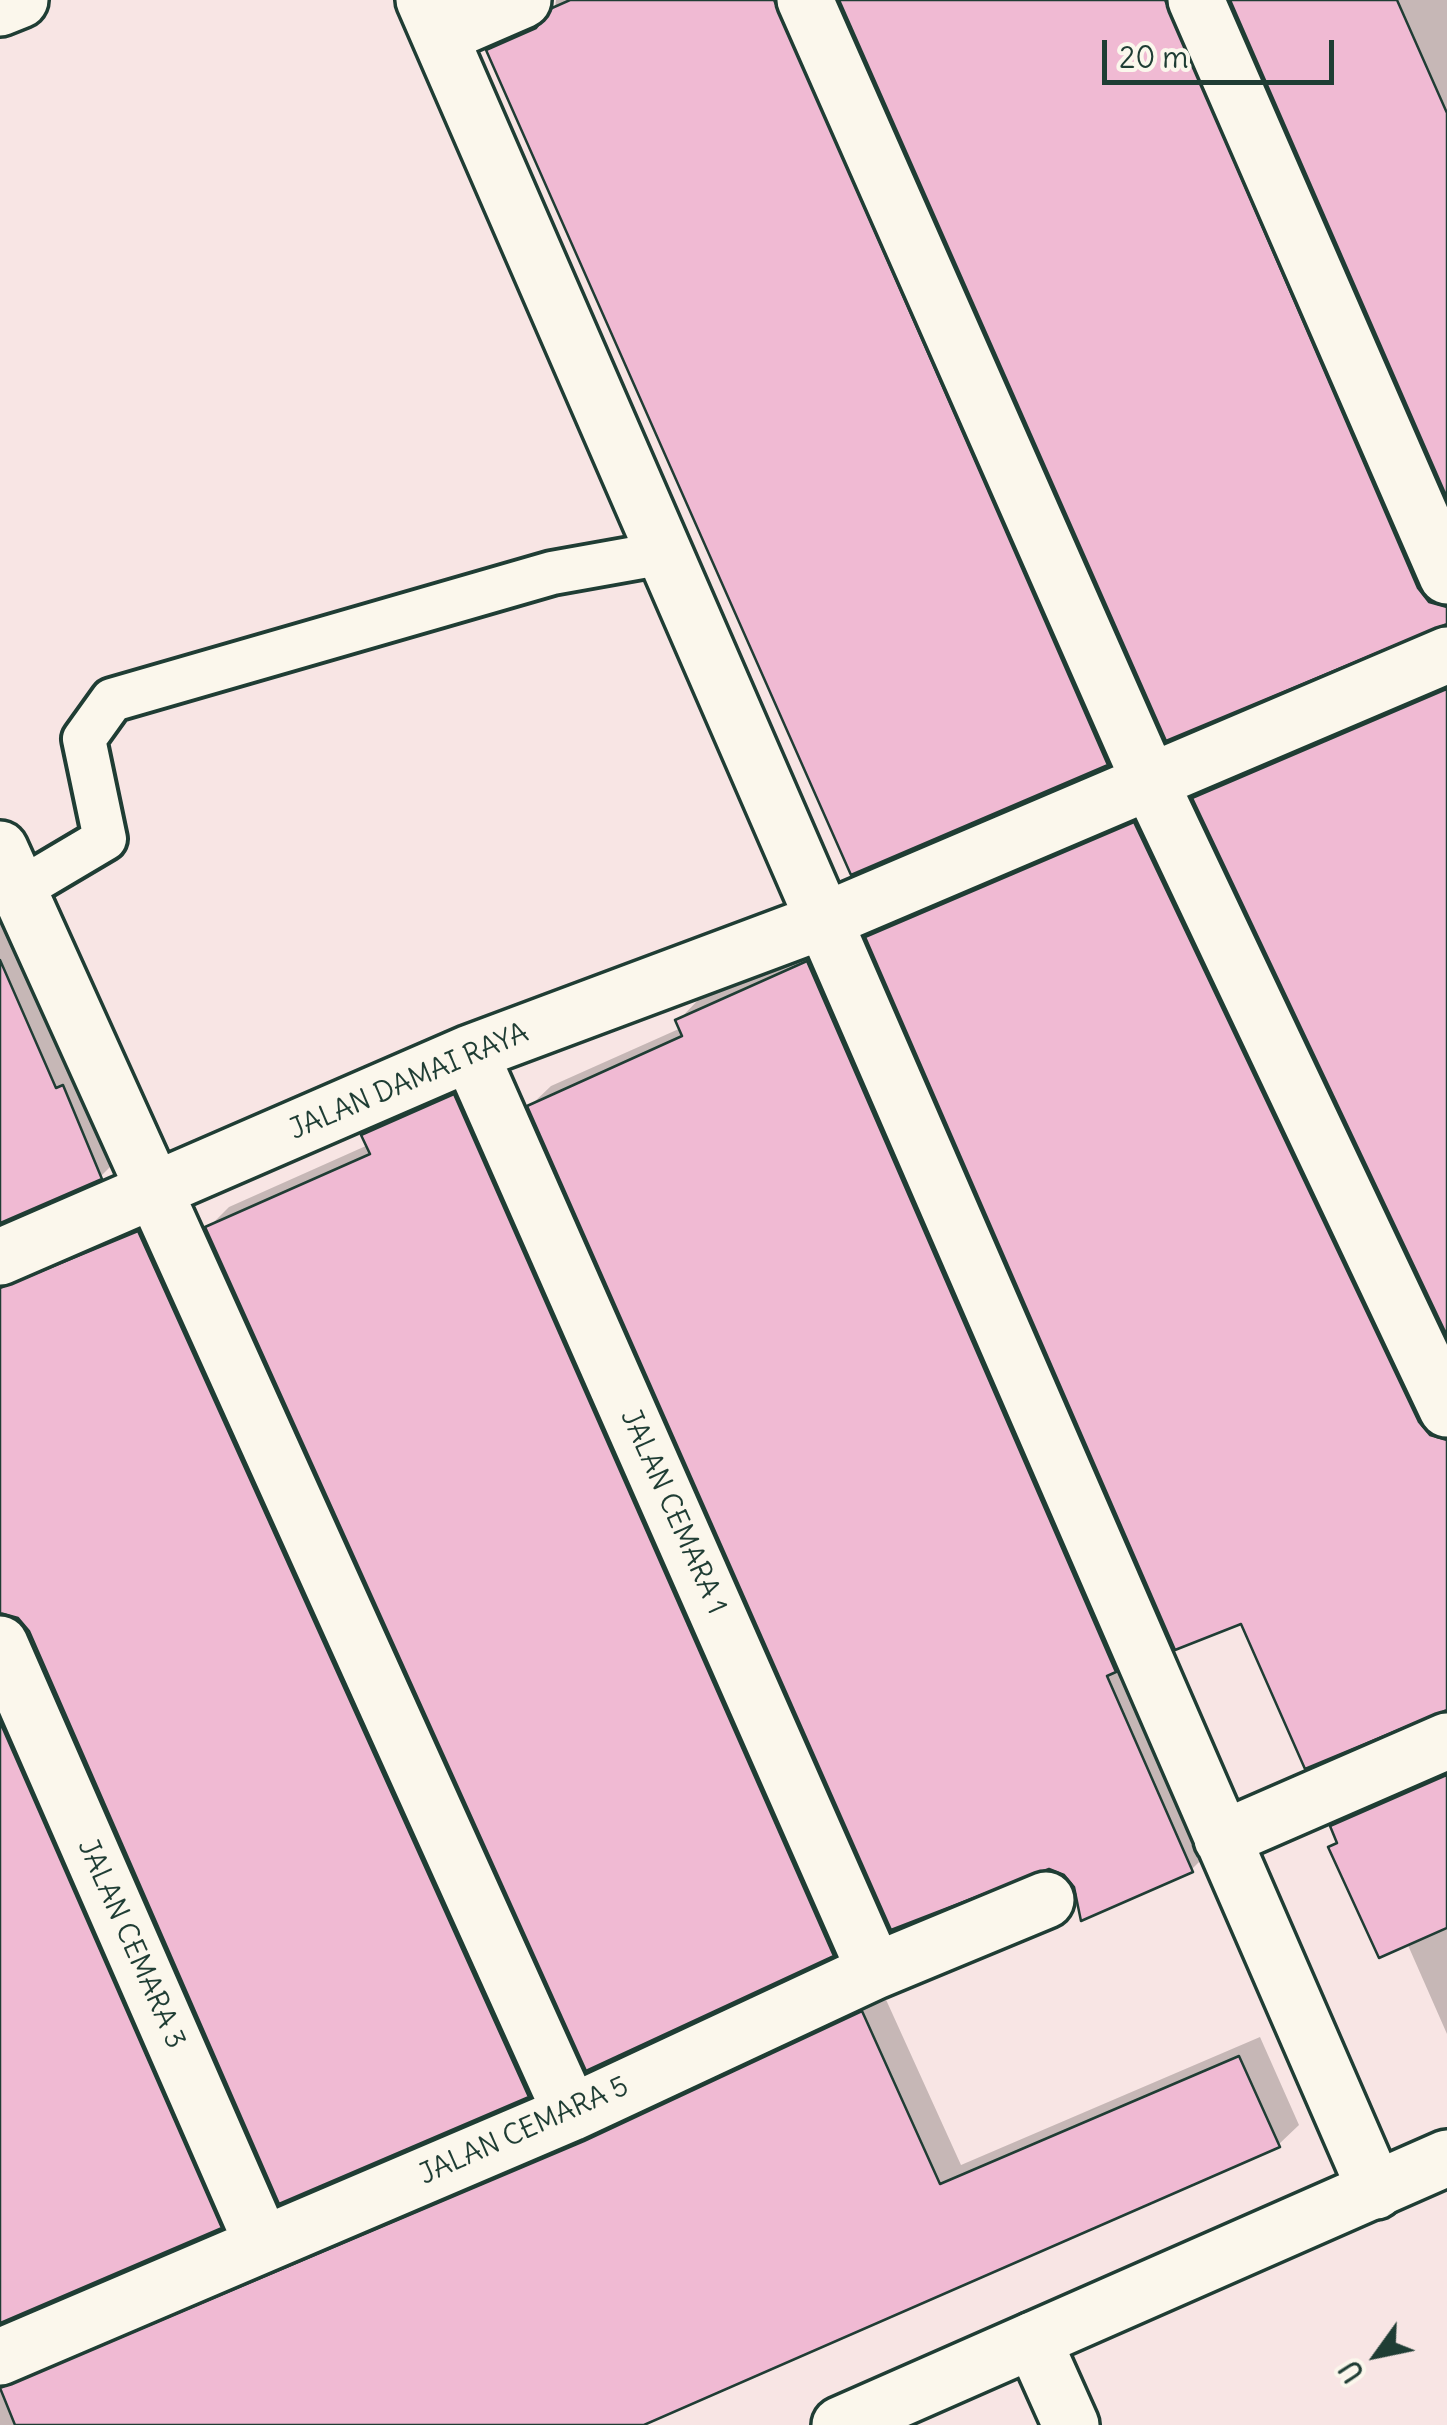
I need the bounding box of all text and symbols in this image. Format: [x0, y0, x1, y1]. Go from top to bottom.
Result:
scale bar [1107, 20, 1340, 82]
text: 20 m [1119, 38, 1189, 76]
street label: JALAN DAMAI RAYA [285, 1017, 533, 1147]
street label: JALAN CEMARA 1 [613, 1404, 733, 1620]
street label: JALAN CEMARA 3 [70, 1834, 192, 2054]
street label: JALAN CEMARA 5 [414, 2070, 634, 2192]
north arrow [1327, 2305, 1427, 2405]
text: U [1332, 2354, 1372, 2389]

